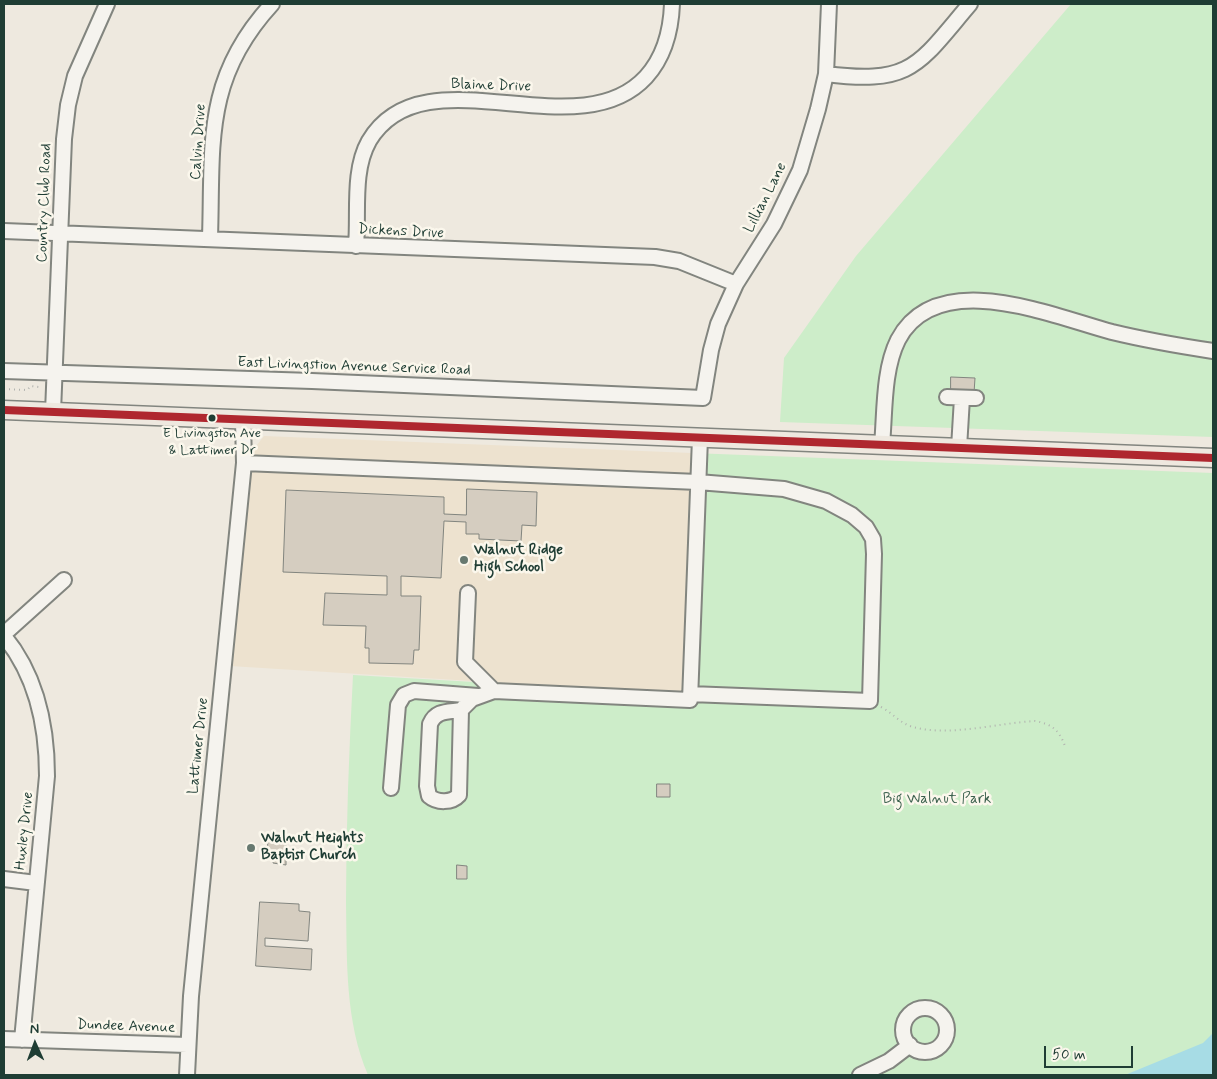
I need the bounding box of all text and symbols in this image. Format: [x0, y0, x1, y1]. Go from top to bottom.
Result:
street label: Blaine Drive [451, 76, 531, 96]
street label: Calvin Drive [187, 103, 211, 181]
street label: Country Club Road [34, 143, 56, 263]
street label: Lillian Lane [741, 160, 791, 236]
street label: Dickens Drive [358, 221, 444, 243]
street label: East Livingstion Avenue Service Road [237, 354, 471, 380]
marker: E Livingston Ave & Lattimer Dr [207, 413, 217, 423]
place label: E Livingston Ave & Lattimer Dr [163, 426, 261, 458]
place label: Walnut Ridge High School [474, 542, 563, 577]
marker: Walnut Ridge High School [458, 554, 470, 566]
street label: Lattimer Drive [185, 697, 213, 795]
street label: Huxley Drive [12, 791, 38, 871]
park label: Big Walnut Park [883, 791, 991, 809]
place label: Walnut Heights Baptist Church [261, 830, 363, 865]
marker: Walnut Heights Baptist Church [245, 842, 257, 854]
street label: Dundee Avenue [76, 1016, 176, 1038]
north arrow [10, 1019, 60, 1069]
text: N [29, 1020, 39, 1038]
scale bar [1047, 1036, 1136, 1068]
text: 50 m [1052, 1045, 1086, 1065]

